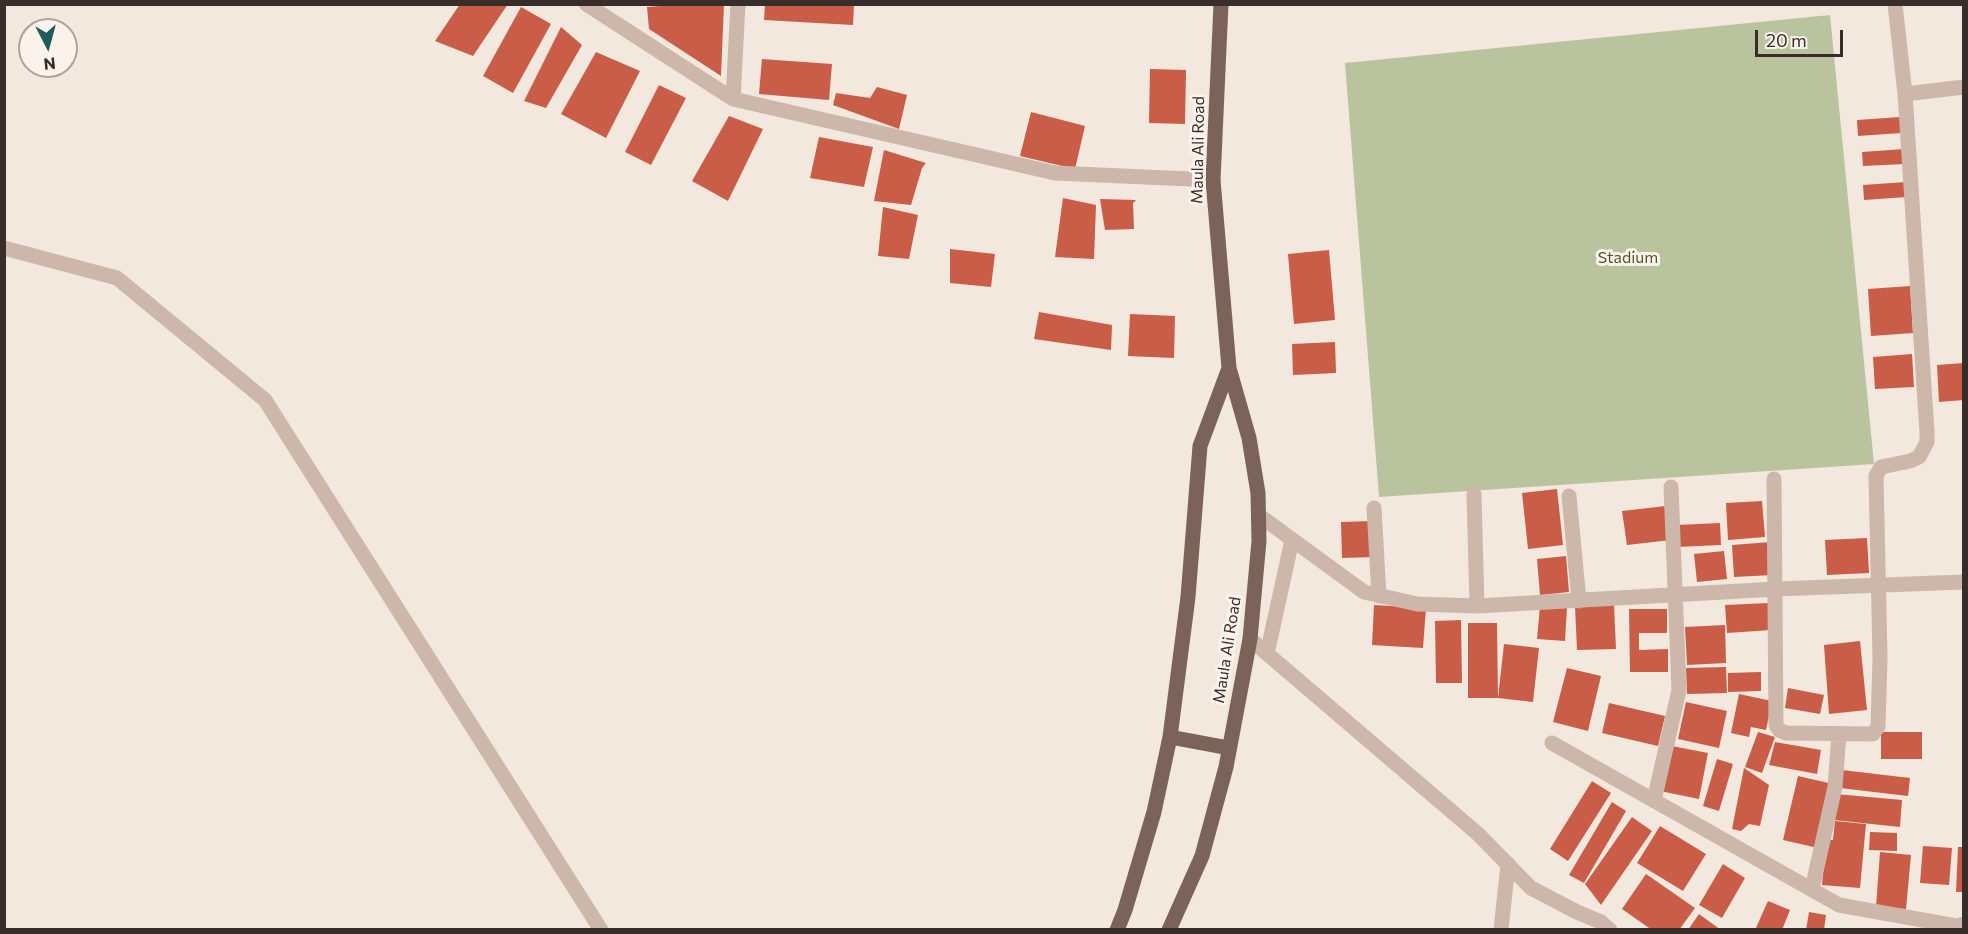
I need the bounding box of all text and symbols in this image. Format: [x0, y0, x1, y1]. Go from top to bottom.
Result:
north arrow [18, 18, 78, 78]
scale bar [1758, 18, 1846, 56]
text: 20 m [1766, 29, 1807, 51]
text: N [43, 54, 57, 74]
street label: Maula Ali Road [1187, 96, 1209, 204]
park label: Stadium [1598, 248, 1658, 268]
street label: Maula Ali Road [1209, 595, 1245, 705]

